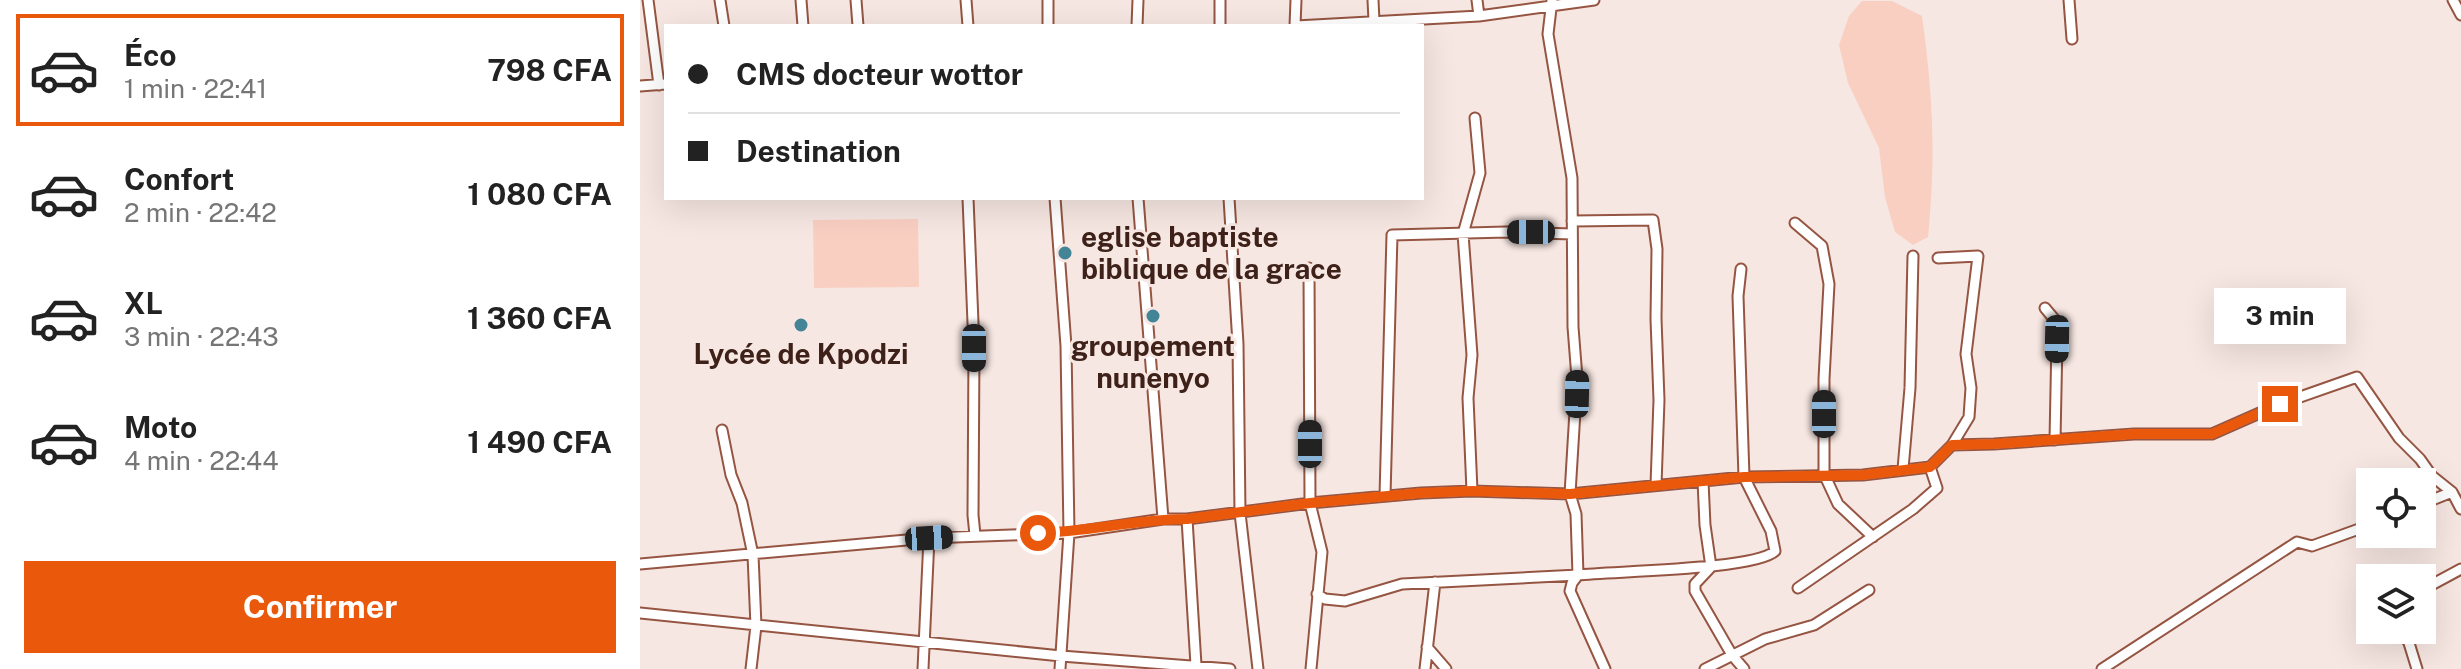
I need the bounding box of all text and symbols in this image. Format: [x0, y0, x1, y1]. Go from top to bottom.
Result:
icon: car [28, 34, 100, 106]
text: Éco [124, 37, 177, 73]
text: 798 CFA [487, 52, 612, 88]
text: CMS docteur wottor [736, 56, 1023, 92]
text: 1 min · 22:41 [124, 73, 267, 104]
text: Destination [736, 133, 901, 169]
icon: car [28, 158, 100, 230]
text: Confort [124, 161, 234, 197]
text: 1 080 CFA [467, 176, 612, 212]
text: 2 min · 22:42 [124, 197, 277, 228]
place label: eglise baptiste biblique de la grace [1081, 220, 1342, 285]
car [1507, 220, 1555, 244]
marker: eglise baptiste biblique de la grace [1056, 244, 1074, 262]
icon: car [28, 282, 100, 354]
text: XL [124, 285, 163, 321]
callout: 3 min [2214, 288, 2346, 344]
text: 1 360 CFA [467, 300, 612, 336]
text: 3 min [2246, 300, 2314, 331]
marker: groupement nunenyo [1144, 307, 1162, 325]
car [2045, 315, 2069, 363]
marker: Lycée de Kpodzi [792, 316, 810, 334]
text: 3 min · 22:43 [124, 321, 279, 352]
car [962, 324, 986, 372]
place label: groupement nunenyo [1071, 329, 1235, 394]
place label: Lycée de Kpodzi [694, 337, 908, 370]
car [1565, 370, 1589, 418]
route end [2262, 386, 2298, 422]
car [1812, 390, 1836, 438]
icon: car [28, 406, 100, 478]
text: Moto [124, 409, 197, 445]
car [1298, 420, 1322, 468]
text: 1 490 CFA [467, 424, 612, 460]
text: 4 min · 22:44 [124, 445, 279, 476]
map controls [2356, 468, 2436, 644]
button: locate [2356, 468, 2436, 548]
route start [1020, 515, 1056, 551]
car [904, 525, 954, 551]
button: Confirmer [24, 561, 616, 653]
button: layers [2356, 564, 2436, 644]

